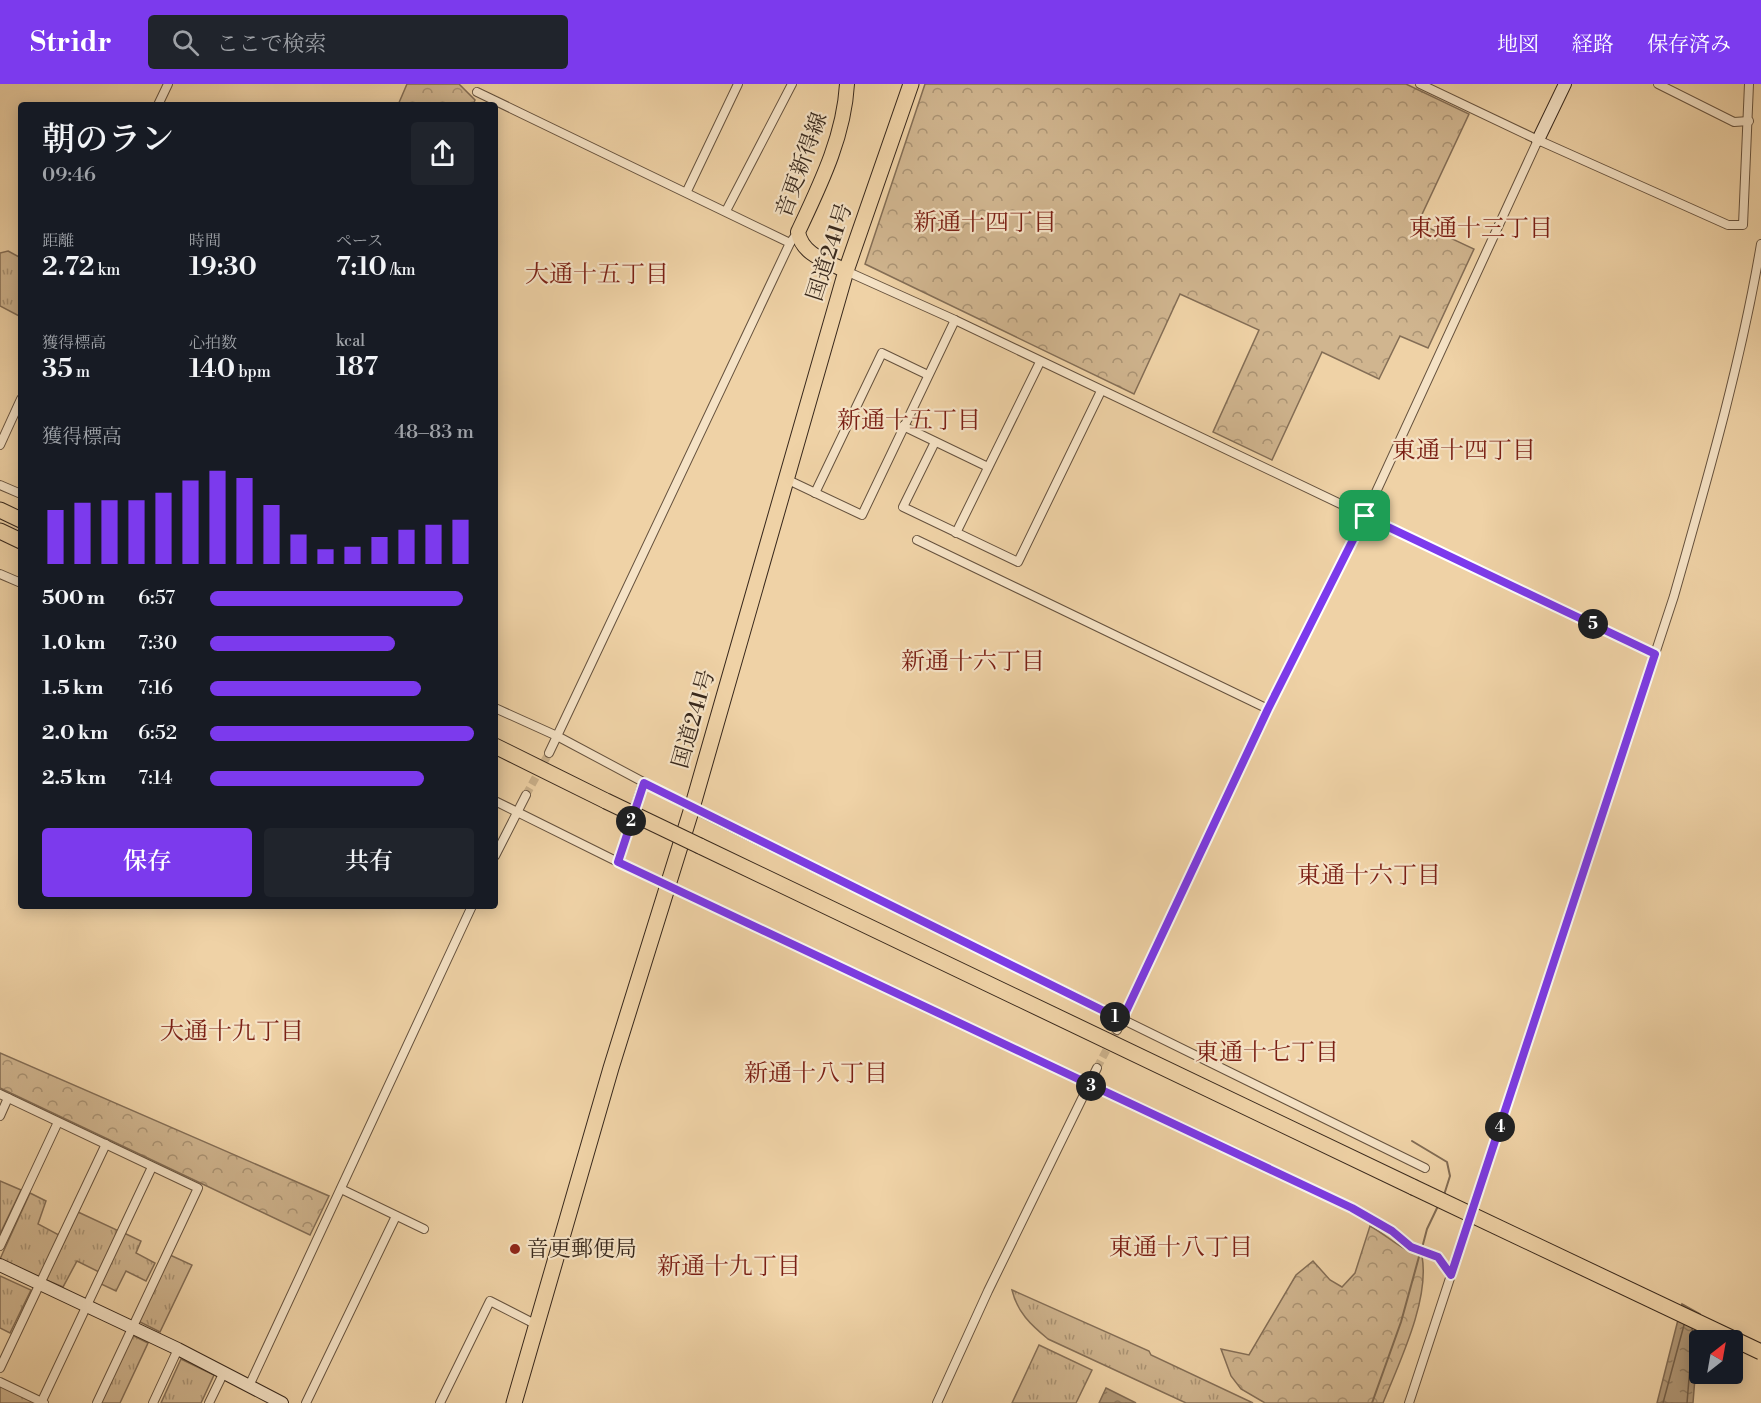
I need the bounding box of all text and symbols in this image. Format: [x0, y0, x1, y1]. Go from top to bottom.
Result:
search box [148, 15, 568, 69]
text: Stridr [30, 25, 112, 60]
icon: search [169, 26, 202, 59]
text: ここで検索 [217, 31, 327, 58]
text: 地図 [1497, 32, 1539, 58]
text: 経路 [1572, 32, 1614, 58]
text: 保存済み [1647, 32, 1731, 58]
street label: 音更新得線 [771, 109, 833, 221]
text: 朝のラン [42, 120, 174, 161]
button: share [411, 122, 474, 185]
text: 09:46 [42, 163, 96, 188]
street label: 国道241号 [802, 200, 858, 304]
district label: 新通十四丁目 [913, 208, 1057, 238]
district label: 東通十三丁目 [1409, 214, 1553, 244]
text: 距離 [42, 231, 74, 251]
text: 時間 [189, 231, 221, 251]
text: ペース [336, 231, 383, 251]
text: 2.72 [42, 251, 94, 283]
text: 19:30 [189, 251, 257, 283]
text: 7:10 [336, 251, 387, 283]
text: km [94, 260, 120, 280]
text: /km [387, 260, 416, 280]
district label: 大通十五丁目 [525, 260, 669, 290]
text: kcal [336, 331, 365, 351]
text: 獲得標高 [42, 333, 106, 353]
text: 心拍数 [189, 333, 237, 353]
text: 187 [336, 351, 378, 383]
text: 35 [42, 353, 73, 385]
text: 140 [189, 353, 235, 385]
text: m [73, 362, 90, 382]
text: bpm [235, 362, 271, 382]
district label: 新通十五丁目 [837, 406, 981, 436]
text: 48–83 m [394, 420, 474, 445]
text: 獲得標高 [42, 425, 122, 450]
district label: 東通十四丁目 [1392, 436, 1536, 466]
pin [1339, 490, 1390, 541]
icon: arrive [1348, 499, 1381, 532]
text: 500 m [42, 586, 105, 611]
text: 6:57 [138, 586, 175, 611]
pin: 5 [1578, 609, 1608, 639]
text: 5 [1588, 614, 1598, 634]
text: 1.0 km [42, 631, 106, 656]
text: 7:30 [138, 631, 177, 656]
district label: 新通十六丁目 [901, 647, 1045, 677]
street label: 国道241号 [667, 667, 721, 771]
text: 1.5 km [42, 676, 103, 701]
text: 7:16 [138, 676, 173, 701]
text: 2.0 km [42, 721, 108, 746]
text: 6:52 [138, 721, 177, 746]
text: 2.5 km [42, 766, 106, 791]
text: 7:14 [138, 766, 173, 791]
pin: 2 [616, 806, 646, 836]
text: 2 [626, 811, 636, 831]
button: 保存 [42, 828, 252, 897]
button: 共有 [264, 828, 474, 897]
district label: 東通十六丁目 [1297, 861, 1441, 891]
pin: 1 [1100, 1002, 1130, 1032]
text: 1 [1111, 1007, 1119, 1027]
district label: 大通十九丁目 [160, 1017, 304, 1047]
district label: 東通十七丁目 [1195, 1038, 1339, 1068]
district label: 新通十八丁目 [744, 1059, 888, 1089]
pin: 3 [1076, 1071, 1106, 1101]
text: 3 [1086, 1076, 1096, 1096]
pin: 4 [1485, 1112, 1515, 1142]
text: 4 [1495, 1117, 1505, 1137]
district label: 東通十八丁目 [1109, 1233, 1253, 1263]
place label: 音更郵便局 [527, 1236, 637, 1263]
marker: 音更郵便局 [508, 1242, 522, 1256]
district label: 新通十九丁目 [657, 1252, 801, 1282]
north arrow [1689, 1330, 1743, 1384]
map controls [1689, 1330, 1743, 1384]

